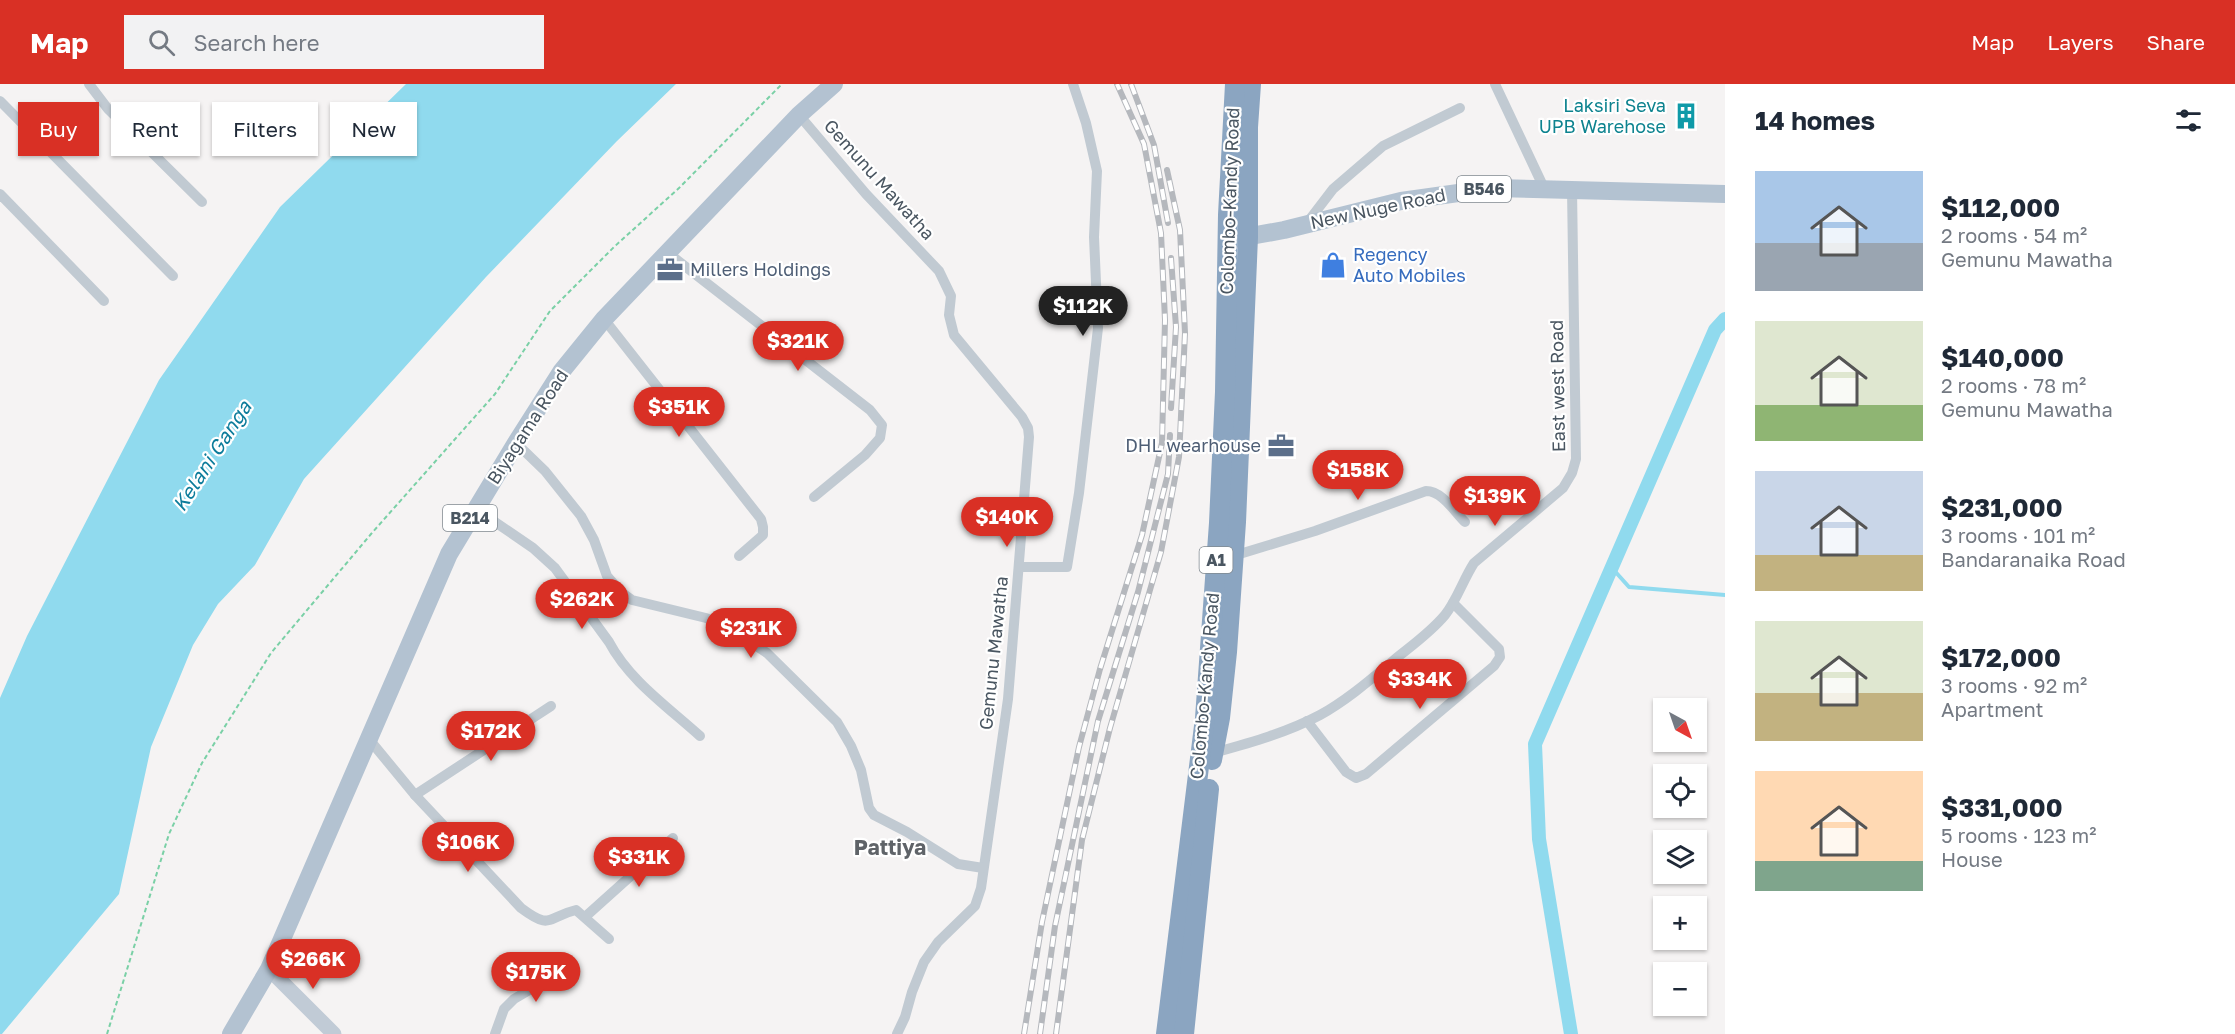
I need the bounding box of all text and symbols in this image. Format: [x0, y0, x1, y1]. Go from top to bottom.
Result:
search box [124, 15, 544, 69]
text: Map [30, 26, 88, 59]
icon: search [145, 26, 178, 59]
text: Search here [193, 29, 319, 56]
text: Map [1971, 29, 2014, 55]
text: Layers [2047, 29, 2114, 55]
text: Share [2147, 29, 2205, 55]
place label: Laksiri Seva UPB Warehose [1539, 94, 1666, 137]
building icon: Laksiri Seva UPB Warehose [1671, 101, 1701, 131]
chip: Buy [18, 102, 99, 156]
chip: Rent [111, 102, 200, 156]
chip: Filters [212, 102, 318, 156]
chip: New [330, 102, 417, 156]
icon: filters [2172, 104, 2205, 137]
text: 14 homes [1755, 105, 1875, 136]
street label: Colombo-Kandy Road [1215, 107, 1243, 295]
street label: Gemunu Mawatha [820, 115, 940, 244]
road number: B546 [1457, 176, 1511, 202]
street label: New Nuge Road [1308, 183, 1447, 233]
text: $112,000 [1941, 192, 2060, 223]
icon: home [1803, 195, 1875, 267]
text: 2 rooms · 54 m² [1941, 223, 2087, 247]
place label: Regency Auto Mobiles [1353, 243, 1466, 286]
text: Gemunu Mawatha [1941, 247, 2113, 271]
shop icon: Regency Auto Mobiles [1318, 250, 1348, 280]
office icon: Millers Holdings [655, 255, 685, 285]
place label: Millers Holdings [690, 258, 831, 280]
pin: $112K [1041, 286, 1125, 337]
text: $112K [1053, 293, 1113, 317]
street label: East west Road [1545, 320, 1569, 452]
pin: $321K [756, 321, 840, 372]
text: $321K [767, 328, 829, 352]
text: $140,000 [1941, 342, 2064, 373]
icon: home [1803, 345, 1875, 417]
street label: Biyagama Road [482, 365, 572, 488]
text: 2 rooms · 78 m² [1941, 373, 2086, 397]
pin: $351K [637, 387, 721, 438]
text: $351K [648, 394, 710, 418]
water label: Kelani Ganga [167, 395, 257, 516]
text: Gemunu Mawatha [1941, 397, 2113, 421]
office icon: DHL wearhouse [1266, 431, 1296, 461]
place label: DHL wearhouse [1125, 434, 1261, 456]
pin: $158K [1316, 450, 1400, 501]
text: $158K [1326, 457, 1390, 481]
pin: $139K [1453, 476, 1537, 527]
text: $139K [1463, 483, 1527, 507]
text: $231,000 [1941, 492, 2063, 523]
icon: home [1803, 495, 1875, 567]
pin: $140K [965, 497, 1049, 548]
text: $140K [975, 504, 1039, 528]
road number: B214 [443, 505, 497, 531]
text: 3 rooms · 101 m² [1941, 523, 2095, 547]
road number: A1 [1200, 547, 1232, 573]
text: Bandaranaika Road [1941, 547, 2126, 571]
street label: Gemunu Mawatha [974, 575, 1012, 731]
pin: $262K [540, 579, 624, 630]
text: $262K [550, 586, 615, 610]
street label: Colombo-Kandy Road [1185, 592, 1223, 780]
pin: $231K [709, 608, 793, 659]
text: $231K [720, 615, 782, 639]
text: $172,000 [1941, 642, 2061, 673]
icon: home [1803, 645, 1875, 717]
pin: $334K [1378, 659, 1462, 710]
text: $334K [1388, 666, 1452, 690]
text: 3 rooms · 92 m² [1941, 673, 2087, 697]
text: Apartment [1941, 697, 2044, 721]
north arrow [1653, 698, 1707, 752]
map controls [1653, 698, 1707, 1016]
pin: $172K [449, 711, 533, 762]
text: $172K [460, 718, 522, 742]
button: locate [1653, 764, 1707, 818]
text: $331,000 [1941, 792, 2063, 823]
icon: home [1803, 795, 1875, 867]
pin: $106K [426, 822, 510, 873]
text: 5 rooms · 123 m² [1941, 823, 2096, 847]
text: $106K [436, 829, 500, 853]
button: layers [1653, 830, 1707, 884]
district label: Pattiya [854, 834, 926, 860]
pin: $331K [597, 837, 681, 888]
text: $331K [608, 844, 670, 868]
text: House [1941, 847, 2003, 871]
button: + [1653, 896, 1707, 950]
pin: $266K [271, 939, 355, 990]
text: $266K [280, 946, 346, 970]
pin: $175K [494, 952, 578, 1003]
text: $175K [505, 959, 567, 983]
button: − [1653, 962, 1707, 1016]

